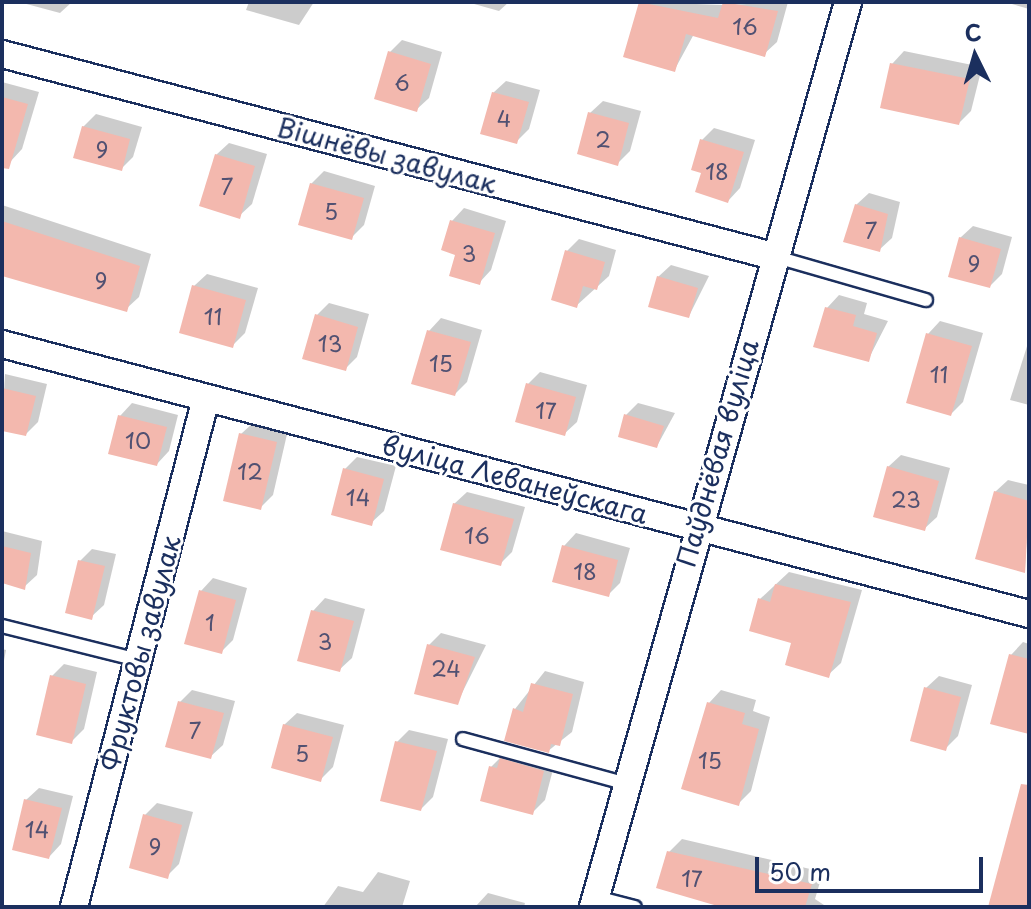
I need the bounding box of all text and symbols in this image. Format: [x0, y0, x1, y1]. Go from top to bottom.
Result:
house number: 16 [732, 13, 758, 39]
text: С [963, 14, 983, 49]
north arrow [935, 16, 1015, 96]
house number: 6 [394, 69, 410, 95]
house number: 4 [497, 105, 511, 131]
street label: Вішнёвы завулак [274, 111, 500, 199]
house number: 2 [595, 126, 611, 152]
house number: 9 [96, 136, 108, 162]
house number: 18 [705, 158, 729, 184]
house number: 7 [221, 173, 233, 199]
house number: 5 [324, 198, 338, 224]
house number: 7 [865, 217, 877, 243]
house number: 3 [462, 240, 476, 266]
house number: 9 [968, 250, 980, 276]
house number: 9 [95, 267, 107, 293]
house number: 11 [204, 303, 222, 329]
house number: 13 [318, 330, 342, 356]
street label: Паўднёвая вуліца [669, 335, 765, 571]
house number: 15 [429, 350, 453, 376]
house number: 11 [930, 361, 948, 387]
house number: 17 [535, 397, 557, 423]
house number: 10 [125, 427, 151, 453]
street label: вуліца Леванеўскага [378, 428, 652, 530]
house number: 12 [237, 458, 263, 484]
house number: 14 [346, 484, 370, 510]
house number: 23 [891, 486, 921, 512]
house number: 16 [464, 522, 490, 548]
street label: Фруктовы завулак [93, 531, 187, 775]
house number: 18 [573, 558, 597, 584]
house number: 1 [205, 609, 215, 635]
house number: 3 [318, 628, 332, 654]
house number: 24 [431, 655, 461, 681]
house number: 7 [189, 717, 201, 743]
house number: 5 [295, 740, 309, 766]
house number: 15 [698, 747, 722, 773]
house number: 14 [25, 816, 49, 842]
house number: 9 [149, 833, 161, 859]
scale bar [759, 841, 987, 891]
text: 50 m [769, 853, 831, 889]
house number: 17 [681, 865, 703, 891]

